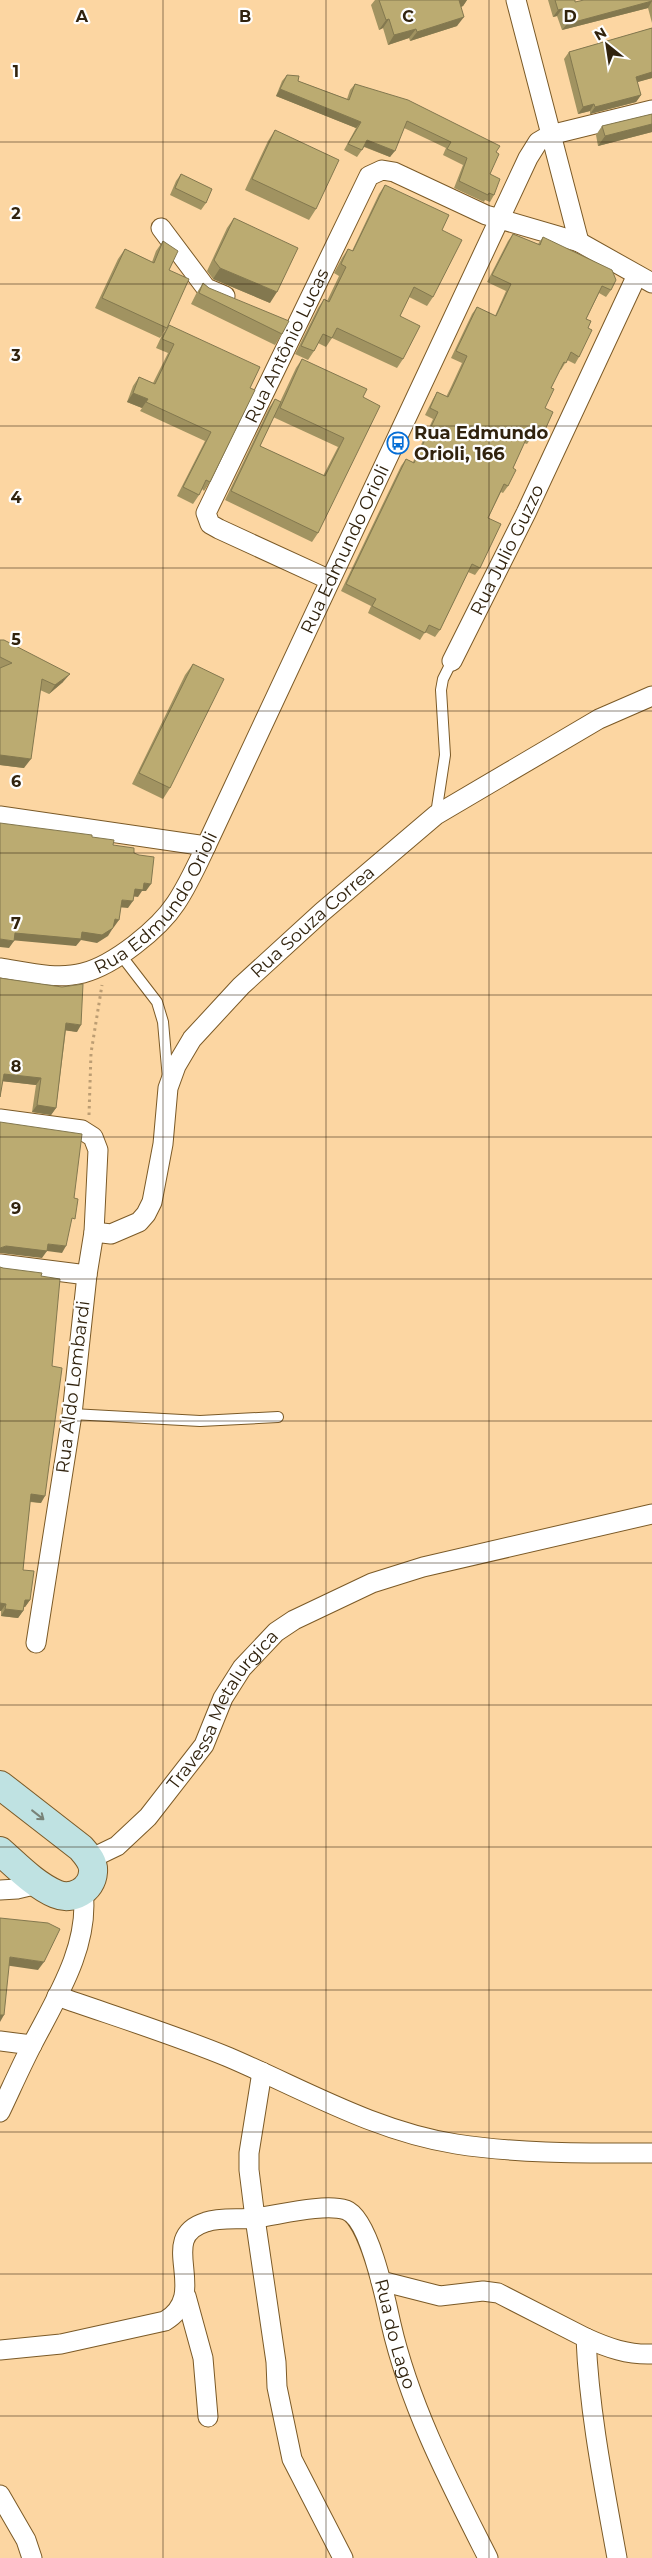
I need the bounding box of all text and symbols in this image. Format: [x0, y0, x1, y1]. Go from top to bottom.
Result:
text: A [75, 7, 89, 26]
text: B [239, 7, 251, 26]
text: C [402, 7, 414, 26]
text: D [563, 7, 577, 26]
north arrow [582, 20, 632, 70]
text: N [591, 23, 610, 44]
text: 1 [13, 62, 19, 81]
text: 2 [11, 204, 21, 223]
street label: Rua Antônio Lucas [240, 265, 334, 427]
text: 3 [10, 346, 21, 365]
place label: Rua Edmundo Orioli, 166 [414, 422, 548, 465]
bus stop icon: Rua Edmundo Orioli, 166 [386, 431, 410, 455]
street label: Rua Edmundo Orioli [296, 461, 394, 637]
street label: Rua Julio Guzzo [466, 481, 549, 619]
text: 4 [10, 488, 22, 507]
text: 5 [11, 630, 21, 649]
text: 6 [11, 772, 21, 791]
street label: Rua Edmundo Orioli [90, 828, 222, 979]
street label: Rua Souza Correa [246, 861, 379, 983]
text: 7 [11, 914, 21, 933]
text: 8 [11, 1057, 21, 1076]
text: 9 [11, 1199, 21, 1218]
street label: Rua Aldo Lombardi [51, 1299, 95, 1475]
street label: Travessa Metalurgica [162, 1625, 283, 1794]
one-way arrow [32, 1810, 45, 1821]
street label: Rua do Lago [370, 2276, 420, 2392]

